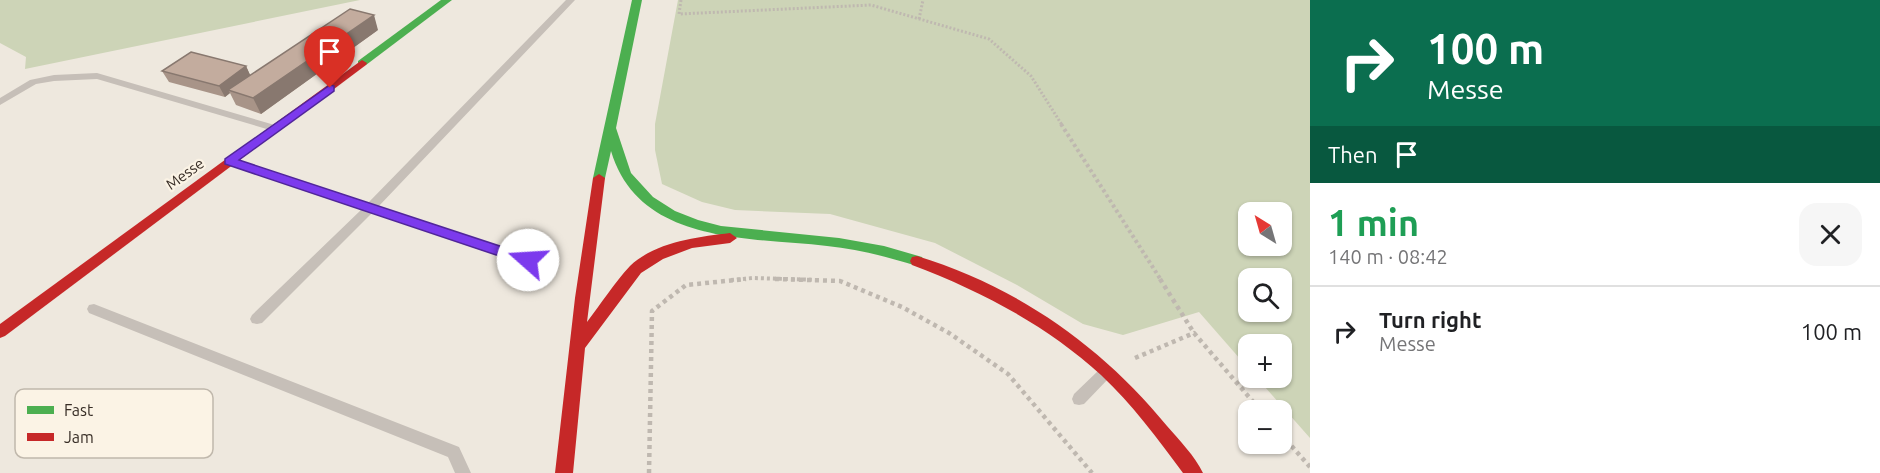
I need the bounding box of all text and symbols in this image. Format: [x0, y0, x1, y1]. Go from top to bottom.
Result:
icon: right [1328, 24, 1406, 102]
text: 100 m [1427, 25, 1544, 72]
pin [304, 26, 355, 88]
icon: arrive [313, 35, 346, 68]
text: Messe [1427, 74, 1504, 104]
icon: arrive [1390, 138, 1423, 171]
text: Then [1328, 142, 1378, 167]
street label: Messe [162, 154, 207, 193]
north arrow [1238, 202, 1292, 256]
map controls [1238, 202, 1292, 454]
text: 1 min [1328, 202, 1419, 243]
button: close [1799, 203, 1862, 266]
position arrow [496, 228, 560, 292]
text: 140 m · 08:42 [1328, 245, 1448, 268]
button: search [1238, 268, 1292, 322]
text: Turn right [1379, 307, 1481, 332]
icon: right [1328, 315, 1361, 348]
text: 100 m [1801, 319, 1862, 344]
text: Messe [1379, 332, 1436, 355]
button: + [1238, 334, 1292, 388]
legend [15, 389, 213, 458]
button: − [1238, 400, 1292, 454]
text: Fast [64, 401, 94, 419]
text: Jam [64, 428, 94, 446]

